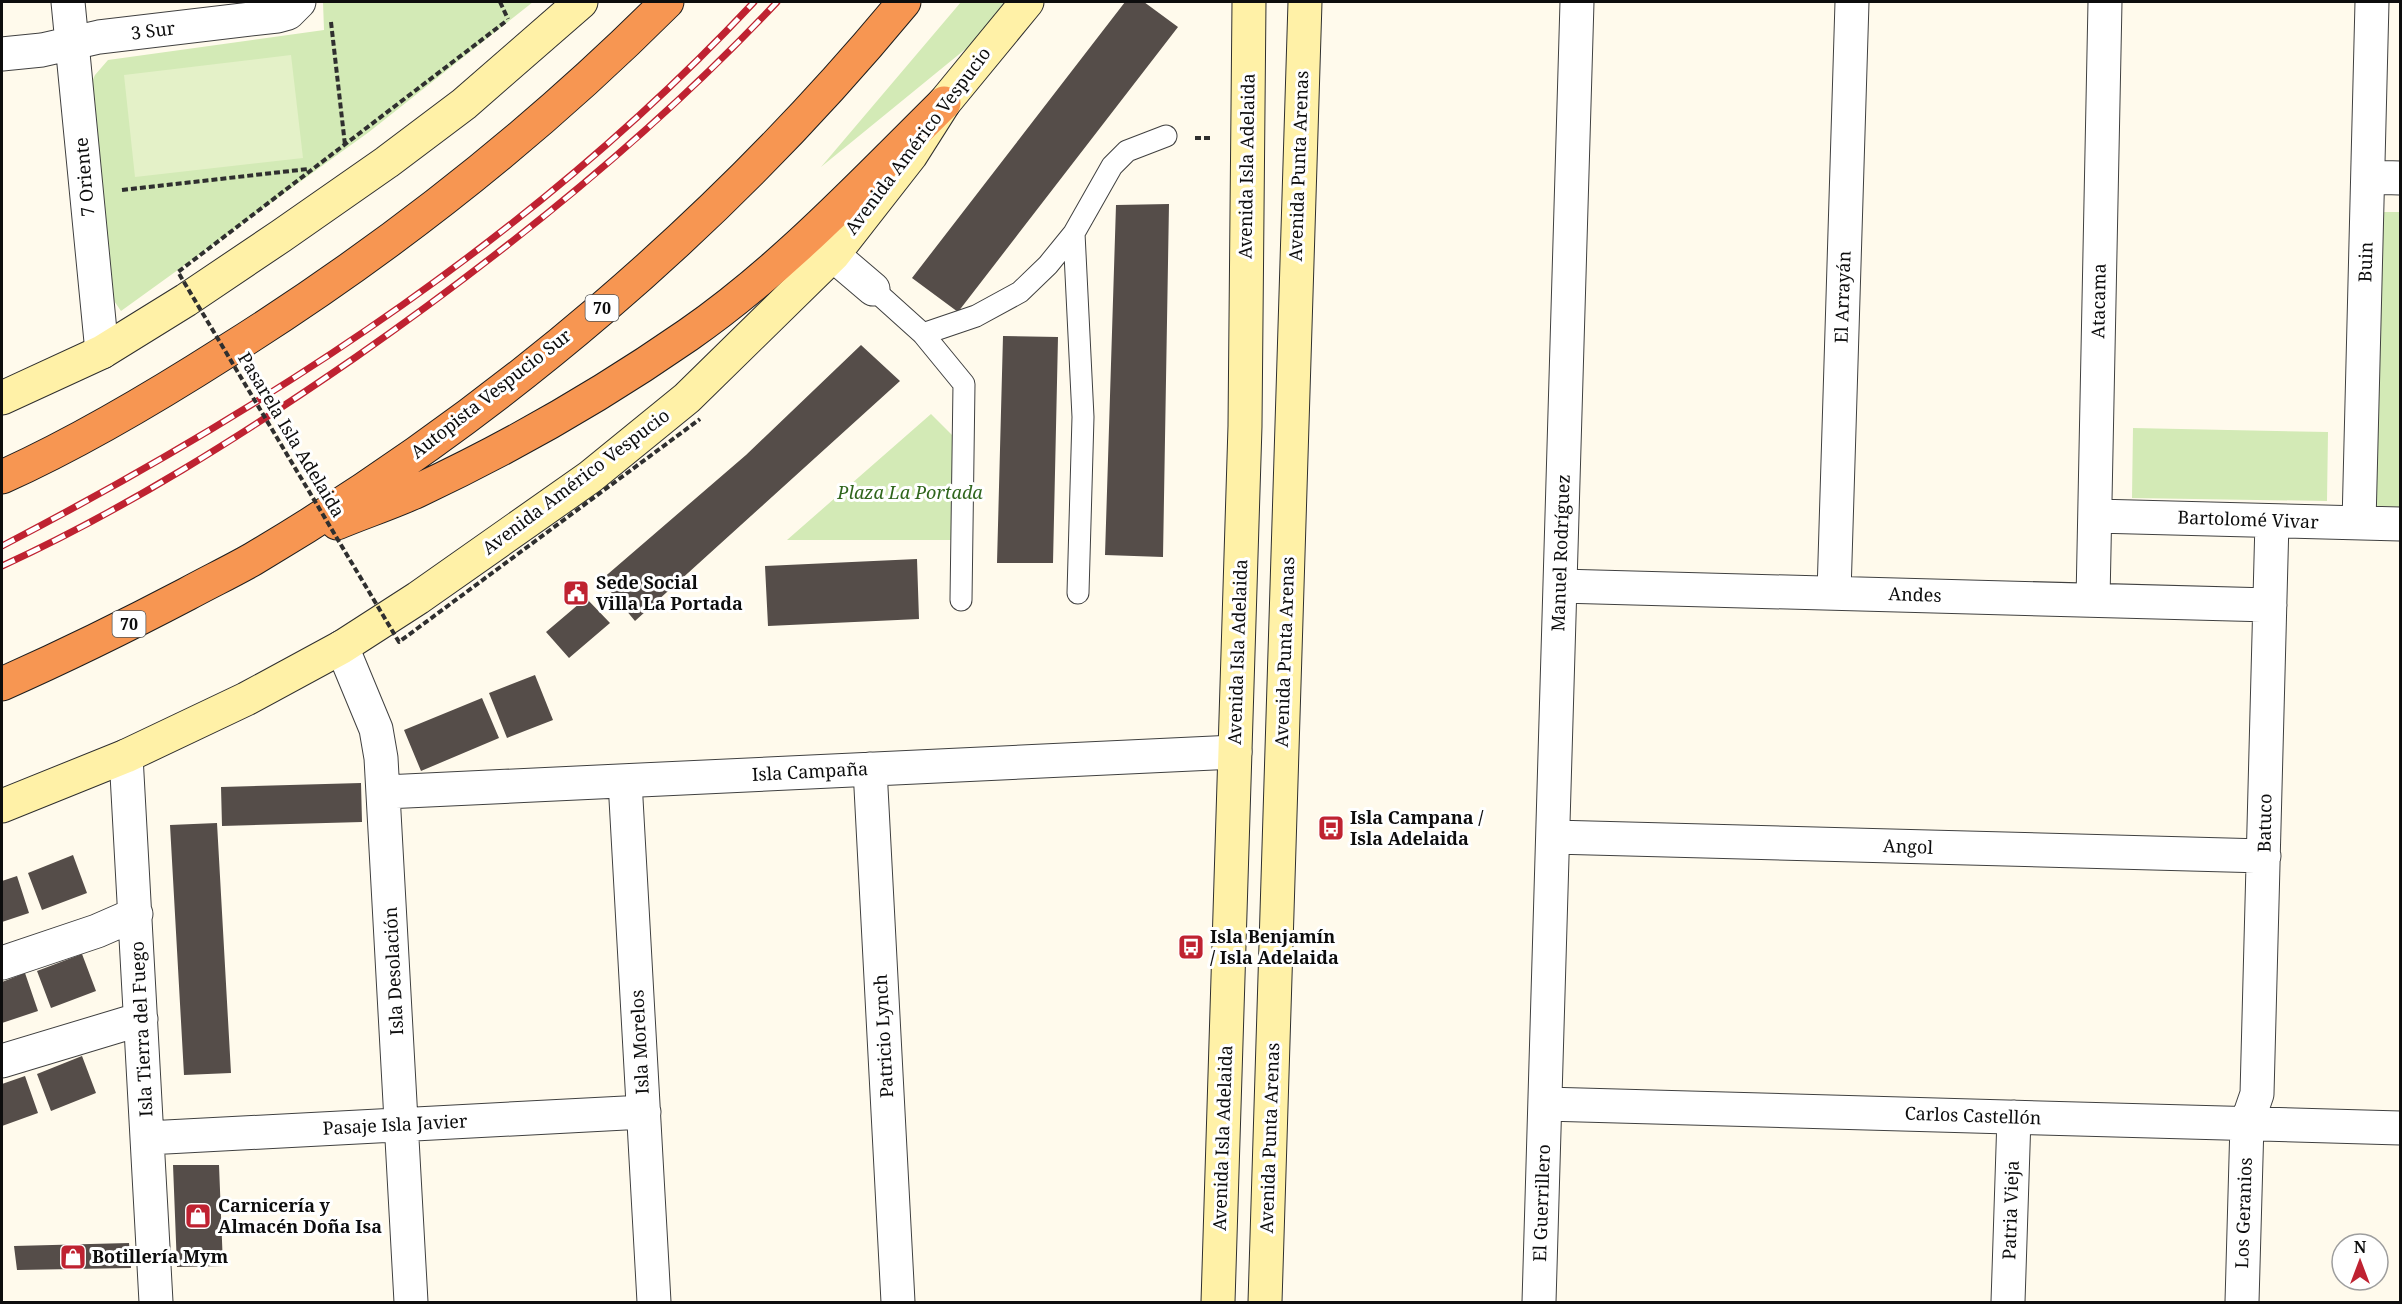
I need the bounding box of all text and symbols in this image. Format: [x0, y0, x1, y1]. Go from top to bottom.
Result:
street label: 3 Sur [129, 15, 177, 45]
street label: Avenida Américo Vespucio [839, 42, 996, 239]
street label: Avenida Punta Arenas [1283, 70, 1313, 262]
street label: Avenida Isla Adelaida [1232, 73, 1260, 259]
street label: 7 Oriente [69, 136, 99, 218]
street label: Buin [2352, 241, 2378, 283]
street label: El Arrayán [1828, 250, 1856, 344]
street label: Atacama [2085, 263, 2111, 339]
road number: 70 [586, 295, 618, 321]
street label: Autopista Vespucio Sur [405, 323, 576, 463]
street label: Pasarela Isla Adelaida [233, 347, 351, 521]
street label: Avenida Américo Vespucio [477, 403, 674, 560]
street label: Manuel Rodríguez [1545, 474, 1575, 632]
park label: Plaza La Portada [836, 480, 983, 504]
street label: Bartolomé Vivar [2177, 505, 2320, 533]
street label: Avenida Punta Arenas [1269, 556, 1299, 748]
street label: Avenida Isla Adelaida [1222, 559, 1252, 745]
place label: Sede Social Villa La Portada [596, 570, 743, 615]
public building icon: Sede Social Villa La Portada [561, 578, 591, 608]
street label: Andes [1888, 581, 1942, 607]
road number: 70 [112, 611, 146, 637]
street label: Isla Campaña [751, 756, 869, 786]
street label: Batuco [2251, 793, 2277, 853]
place label: Isla Campana / Isla Adelaida [1350, 805, 1484, 850]
bus stop icon: Isla Campana / Isla Adelaida [1316, 813, 1346, 843]
street label: Angol [1883, 833, 1934, 859]
street label: Isla Desolación [378, 906, 408, 1036]
place label: Isla Benjamín / Isla Adelaida [1210, 924, 1339, 969]
bus stop icon: Isla Benjamín / Isla Adelaida [1176, 932, 1206, 962]
street label: Isla Tierra del Fuego [124, 941, 158, 1117]
street label: Patricio Lynch [868, 974, 898, 1099]
street label: Isla Morelos [624, 989, 654, 1095]
street label: Avenida Punta Arenas [1254, 1042, 1284, 1234]
street label: Avenida Isla Adelaida [1207, 1045, 1237, 1231]
street label: Carlos Castellón [1904, 1101, 2042, 1129]
street label: Pasaje Isla Javier [322, 1108, 468, 1140]
street label: El Guerrillero [1527, 1144, 1555, 1262]
street label: Los Geranios [2229, 1157, 2257, 1269]
street label: Patria Vieja [1996, 1160, 2024, 1260]
place label: Carnicería y Almacén Doña Isa [218, 1193, 382, 1238]
shop icon: Carnicería y Almacén Doña Isa [183, 1201, 213, 1231]
north arrow [2330, 1232, 2390, 1292]
text: N [2354, 1236, 2367, 1258]
shop icon: Botillería Mym [58, 1242, 88, 1272]
place label: Botillería Mym [92, 1244, 229, 1268]

